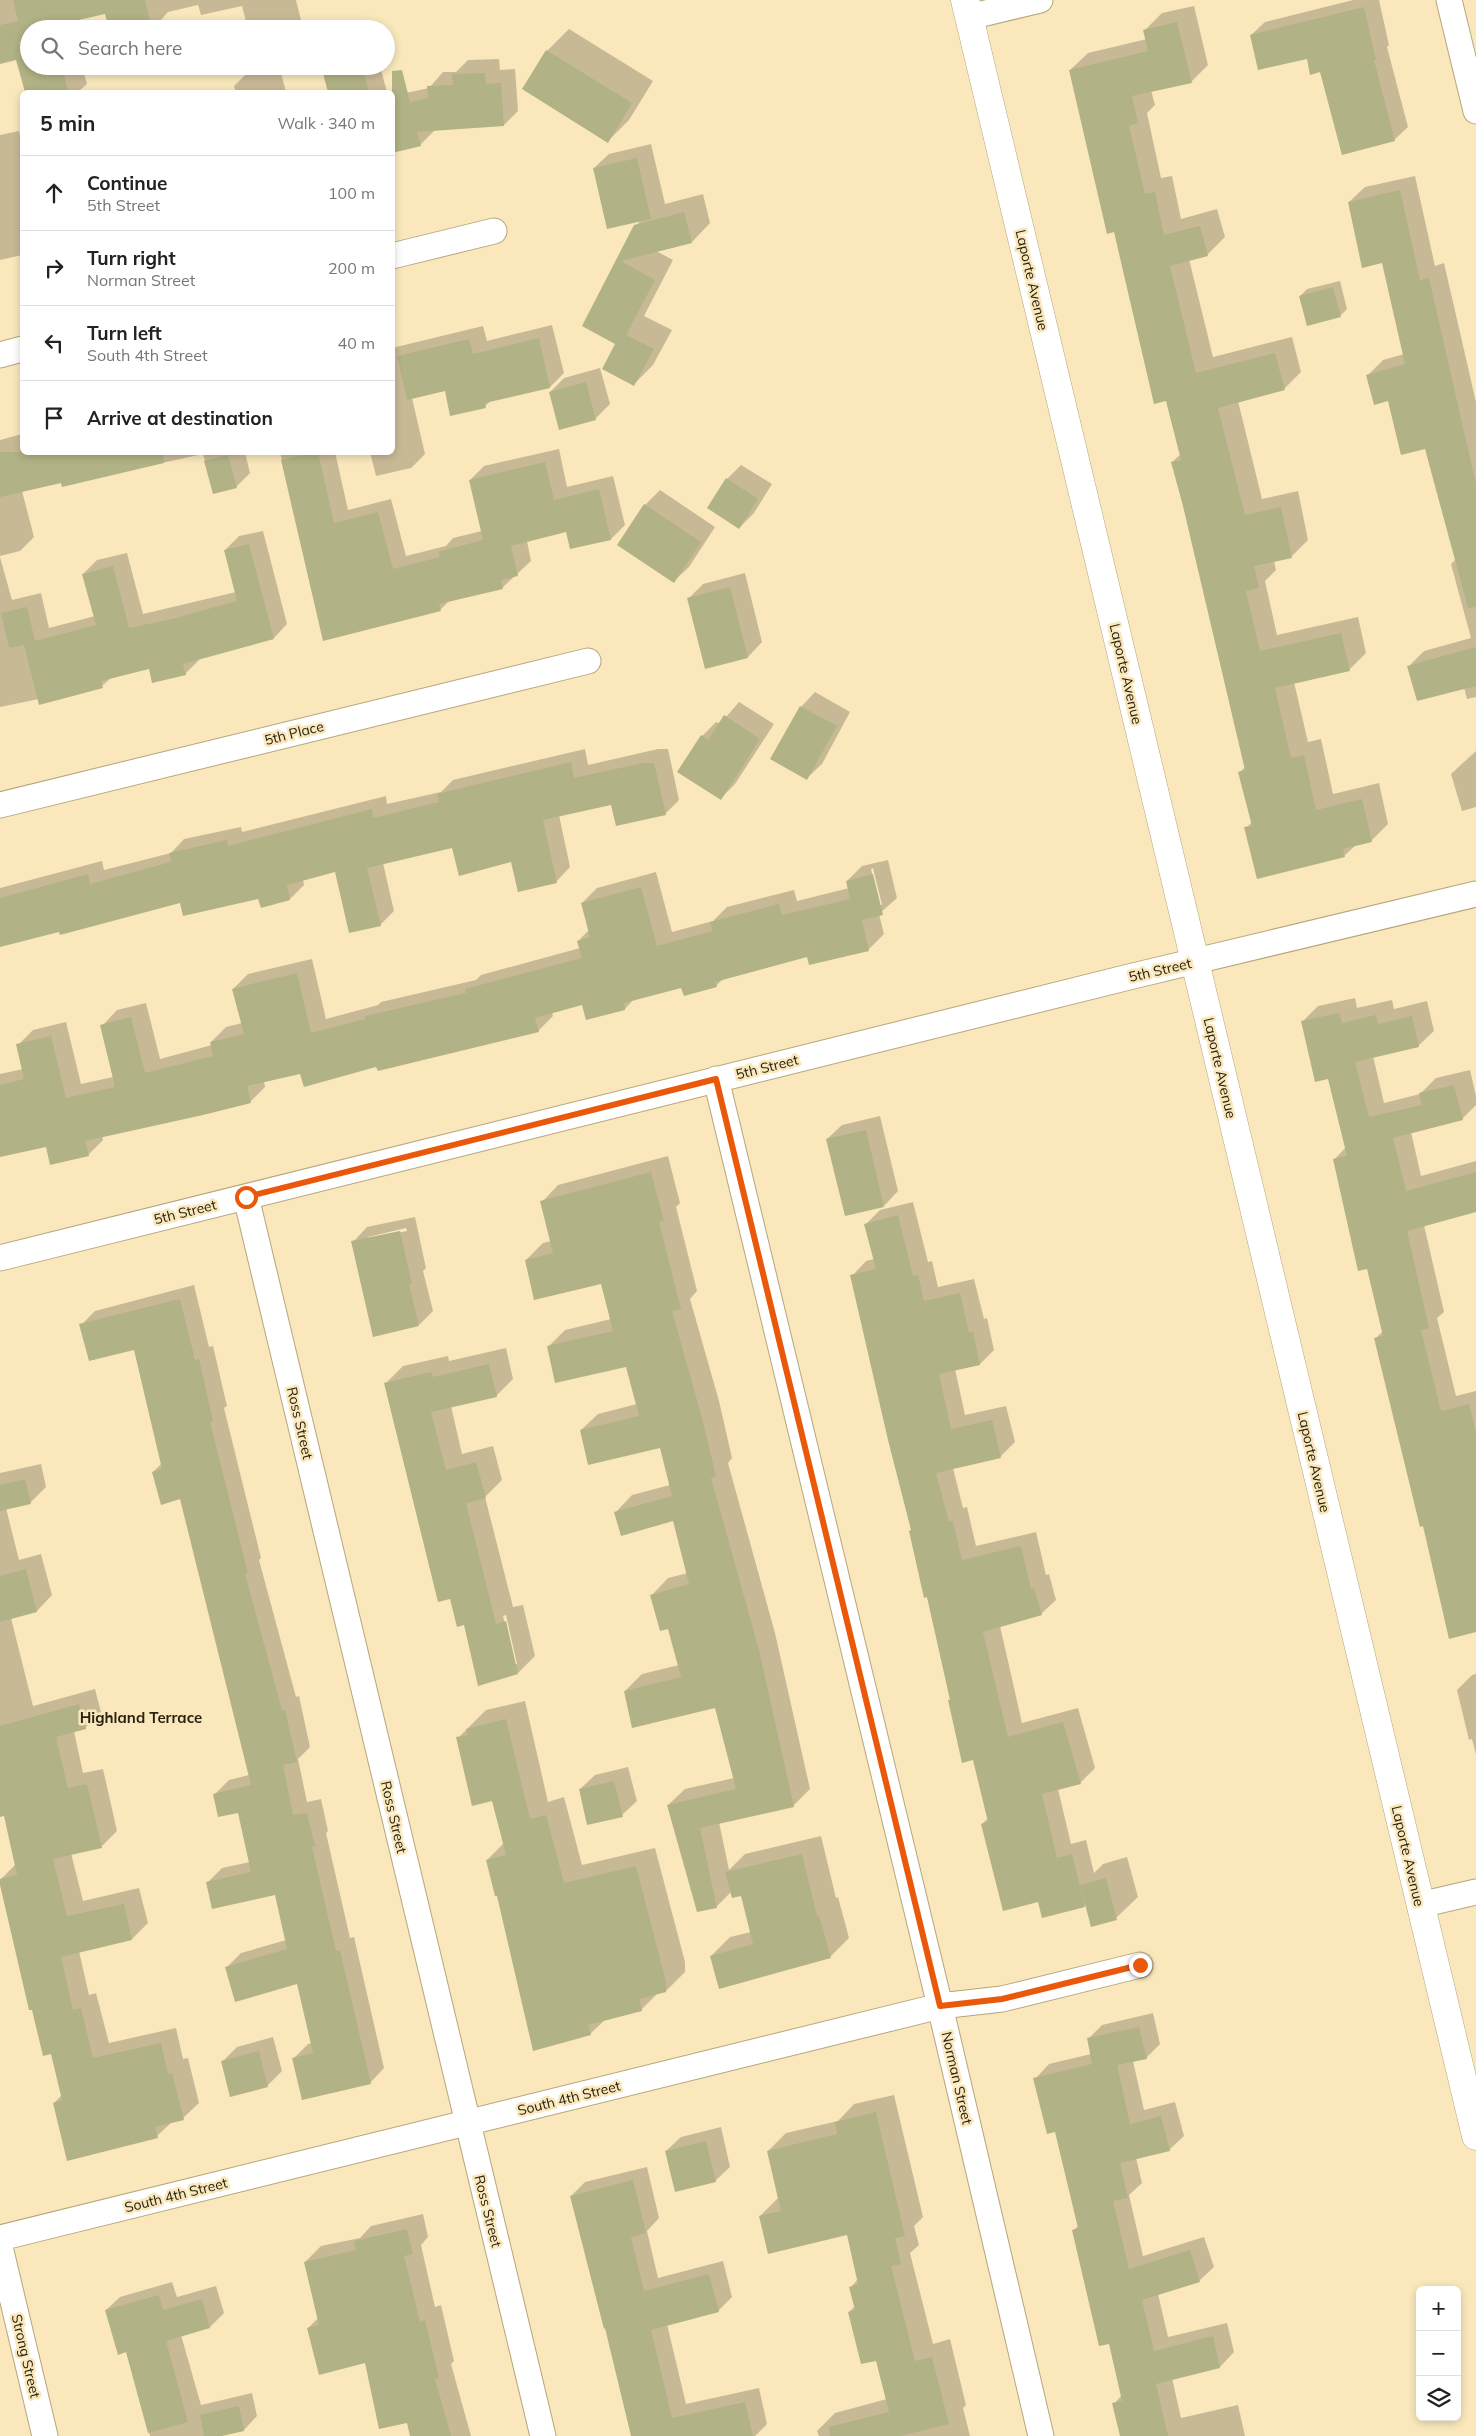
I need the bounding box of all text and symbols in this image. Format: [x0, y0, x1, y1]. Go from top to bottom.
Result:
search box [20, 20, 395, 75]
icon: search [38, 34, 66, 62]
text: Search here [78, 36, 182, 60]
text: 5 min [40, 110, 95, 136]
text: Walk · 340 m [277, 113, 375, 133]
text: Continue [87, 171, 167, 195]
icon: ahead [40, 179, 68, 207]
text: 100 m [328, 183, 375, 203]
text: 5th Street [87, 195, 160, 215]
street label: Laporte Avenue [1012, 228, 1052, 332]
text: Turn right [87, 246, 176, 270]
icon: right [40, 254, 68, 282]
text: 200 m [328, 258, 375, 278]
text: Norman Street [87, 270, 195, 290]
text: Turn left [87, 321, 162, 345]
icon: left [40, 329, 68, 357]
text: 40 m [338, 333, 375, 353]
text: South 4th Street [87, 345, 208, 365]
icon: arrive [40, 404, 68, 432]
text: Arrive at destination [87, 406, 273, 430]
street label: Laporte Avenue [1106, 622, 1146, 726]
street label: 5th Place [263, 717, 325, 749]
street label: 5th Street [1127, 954, 1193, 986]
street label: Laporte Avenue [1200, 1016, 1240, 1120]
street label: 5th Street [734, 1051, 800, 1083]
route start [235, 1186, 258, 1209]
street label: 5th Street [152, 1196, 218, 1228]
street label: Ross Street [283, 1385, 317, 1461]
street label: Laporte Avenue [1294, 1410, 1334, 1514]
district label: Highland Terrace [80, 1708, 202, 1727]
street label: Ross Street [377, 1779, 411, 1855]
street label: Laporte Avenue [1388, 1804, 1428, 1908]
route end [1129, 1954, 1152, 1977]
street label: Norman Street [938, 2030, 976, 2126]
street label: South 4th Street [516, 2076, 622, 2119]
street label: South 4th Street [123, 2173, 229, 2216]
street label: Ross Street [470, 2173, 506, 2249]
map controls [1416, 2286, 1461, 2421]
button: + [1416, 2286, 1461, 2331]
street label: Strong Street [8, 2312, 44, 2400]
button: − [1416, 2331, 1461, 2376]
button: layers [1416, 2376, 1461, 2421]

